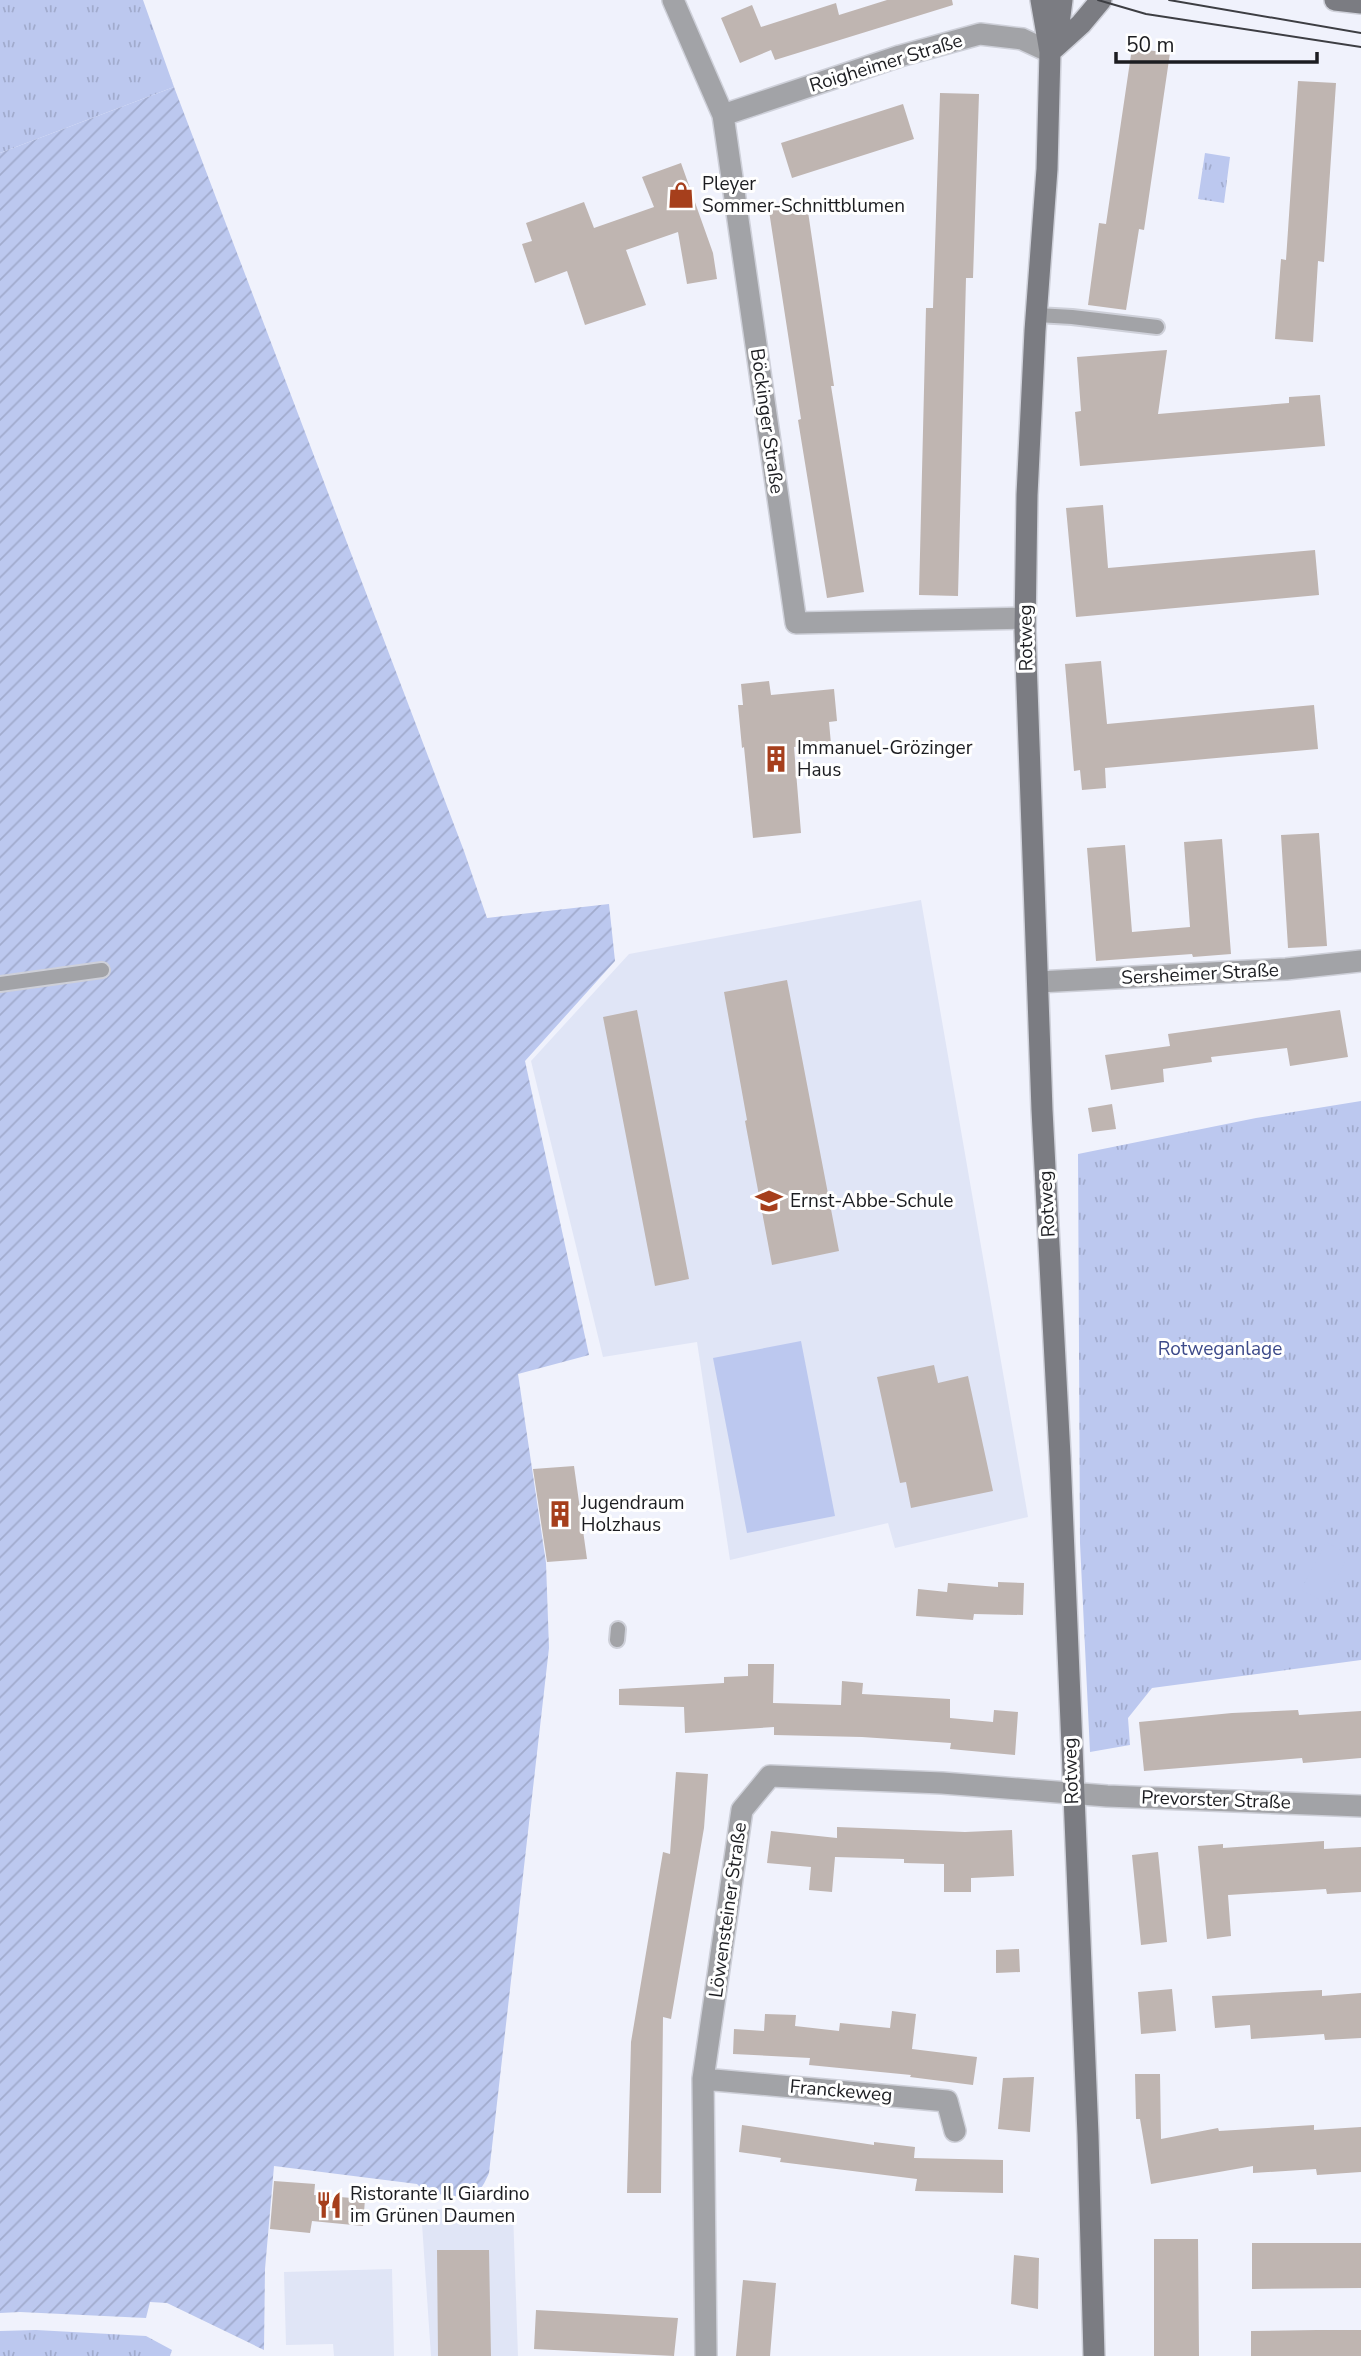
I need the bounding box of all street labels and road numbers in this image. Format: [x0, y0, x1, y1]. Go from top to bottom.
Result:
street label: Roigheimer Straße [806, 27, 966, 99]
street label: Böckinger Straße [744, 347, 790, 495]
street label: Rotweg [1012, 604, 1040, 672]
street label: Sersheimer Straße [1120, 957, 1280, 991]
street label: Rotweg [1032, 1170, 1062, 1238]
street label: Rotweg [1057, 1737, 1085, 1805]
street label: Prevorster Straße [1141, 1784, 1291, 1816]
street label: Löwensteiner Straße [703, 1821, 753, 1999]
street label: Franckeweg [789, 2074, 893, 2108]

